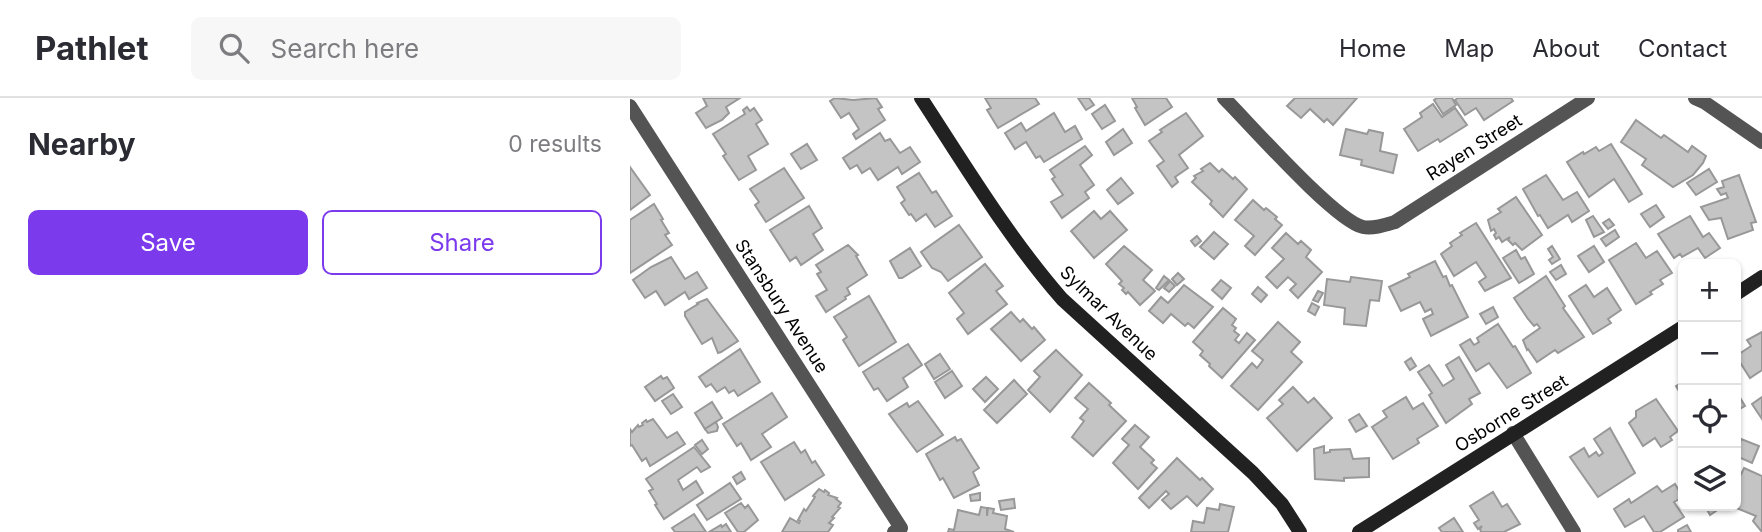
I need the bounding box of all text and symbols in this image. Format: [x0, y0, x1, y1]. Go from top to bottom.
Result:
search box [191, 17, 681, 80]
text: Pathlet [35, 28, 149, 68]
icon: search [215, 29, 253, 67]
text: Search here [271, 33, 419, 64]
text: Home [1339, 34, 1406, 63]
text: Map [1444, 34, 1494, 63]
text: About [1532, 34, 1600, 63]
text: Contact [1638, 34, 1727, 63]
street label: Rayen Street [1423, 109, 1525, 185]
text: Nearby [28, 126, 136, 162]
text: 0 results [508, 130, 602, 158]
button: Save [28, 210, 308, 275]
button: Share [322, 210, 602, 275]
street label: Stansbury Avenue [731, 235, 833, 377]
map controls [1678, 259, 1741, 511]
button: + [1678, 259, 1741, 322]
street label: Sylmar Avenue [1056, 261, 1162, 365]
button: − [1678, 322, 1741, 385]
street label: Osborne Street [1451, 370, 1571, 456]
button: locate [1678, 385, 1741, 448]
button: layers [1678, 448, 1741, 511]

